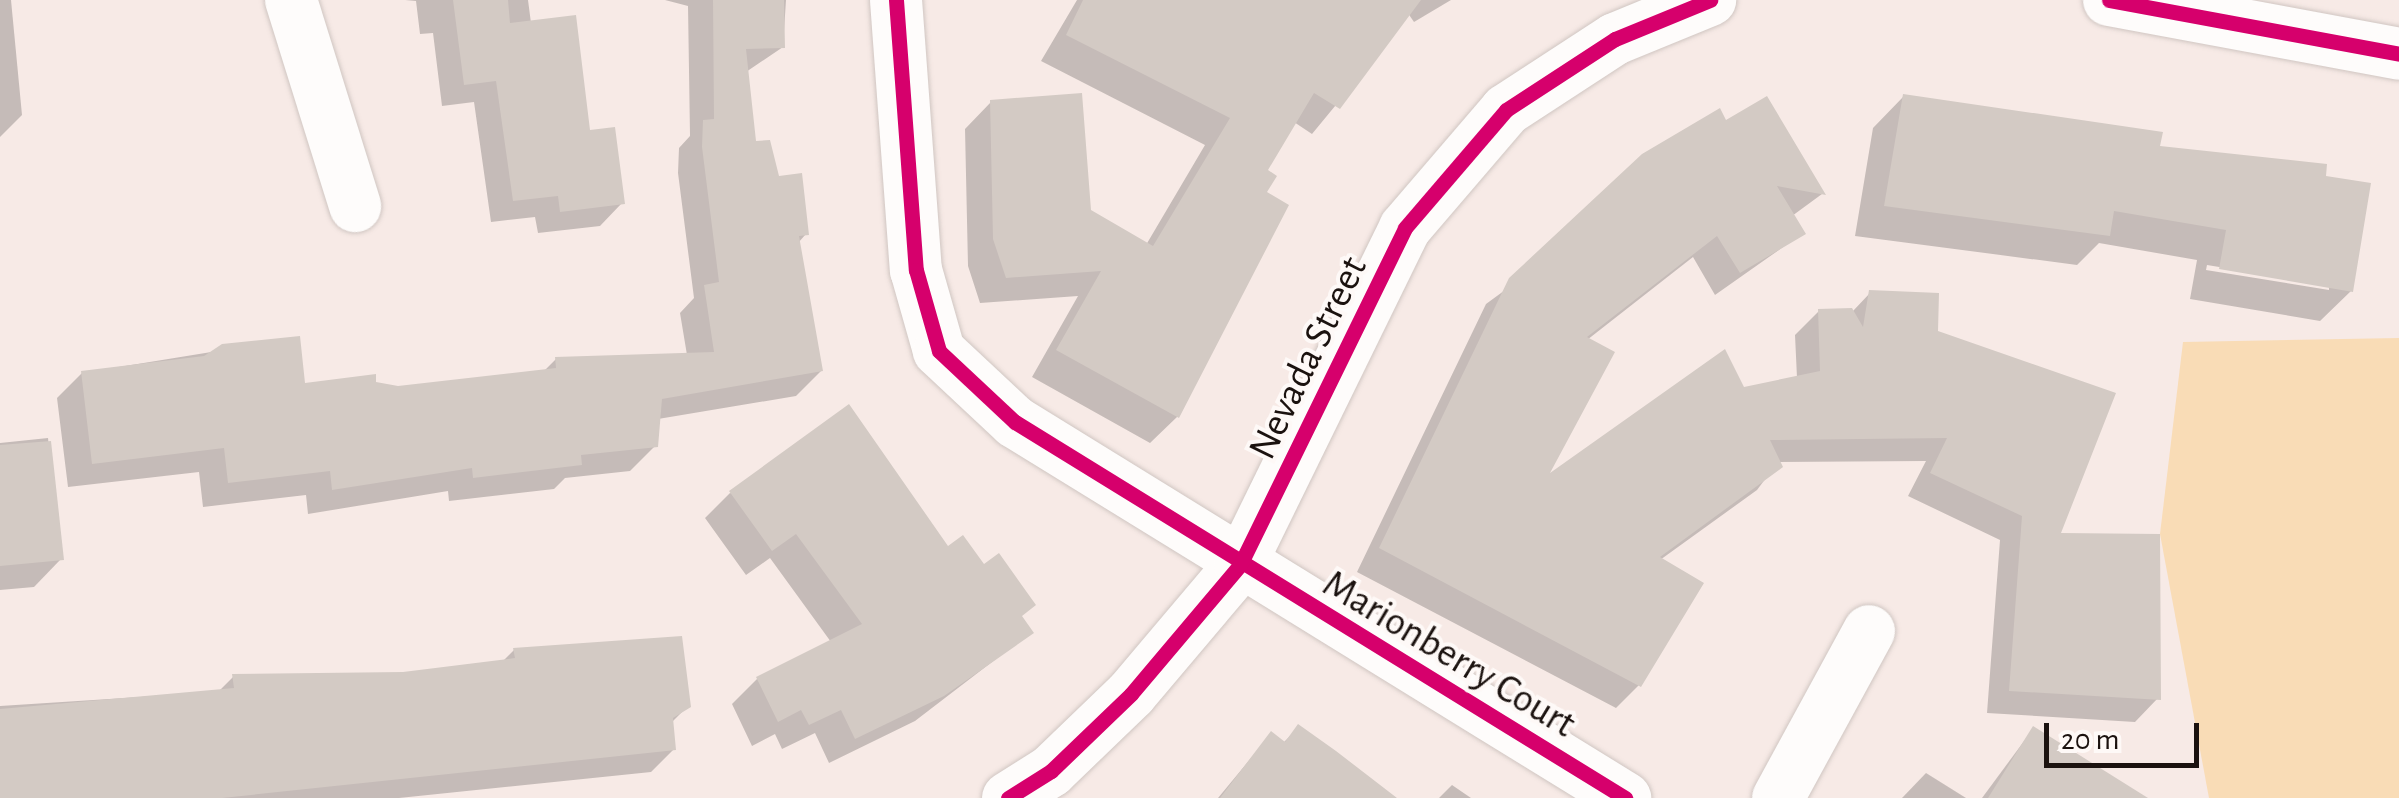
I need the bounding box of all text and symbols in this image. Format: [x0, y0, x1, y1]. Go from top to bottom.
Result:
street label: Nevada Street [1238, 249, 1378, 467]
street label: Marionberry Court [1314, 560, 1584, 748]
scale bar [2049, 703, 2204, 765]
text: 20 m [2061, 725, 2119, 755]

